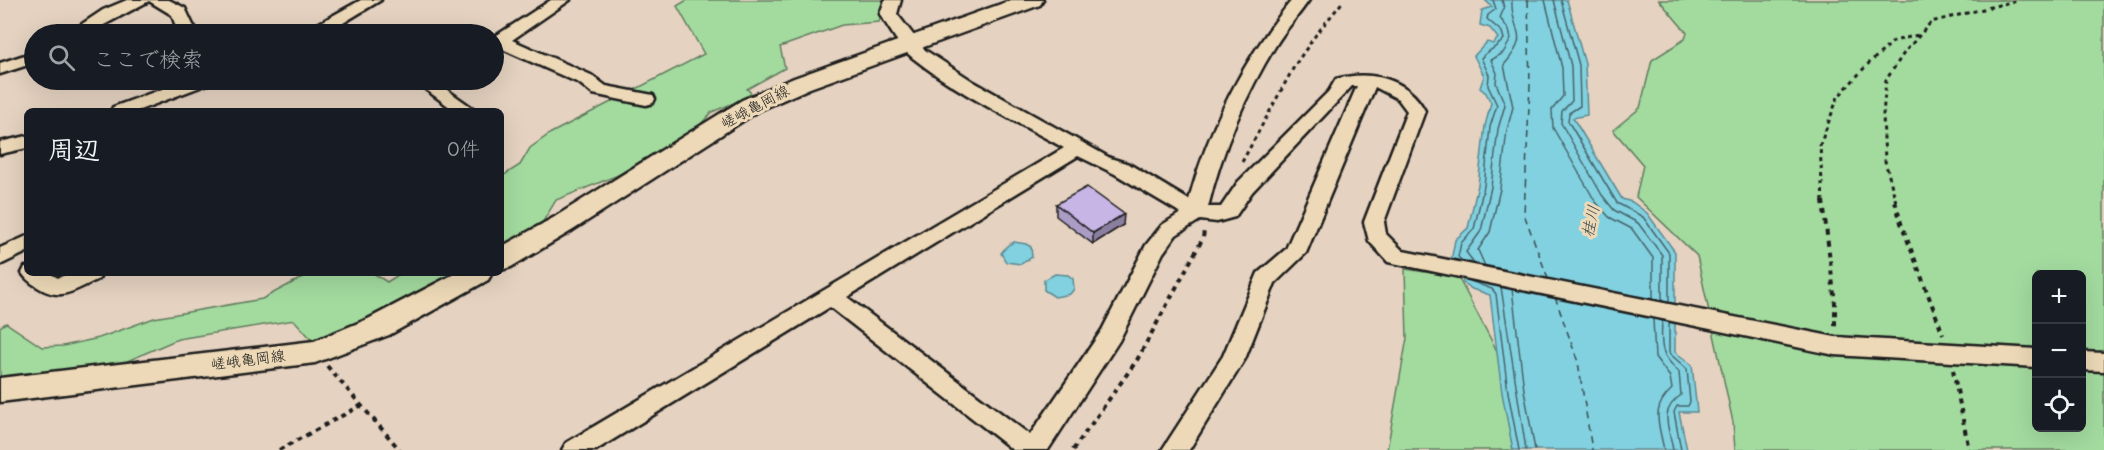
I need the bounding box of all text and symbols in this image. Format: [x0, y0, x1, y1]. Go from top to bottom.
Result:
search box [24, 24, 504, 90]
icon: search [45, 41, 78, 74]
text: ここで検索 [93, 45, 203, 73]
street label: 嵯峨亀岡線 [717, 81, 792, 133]
text: 周辺 [48, 133, 100, 166]
text: 0件 [447, 136, 480, 161]
water label: 桂川 [1577, 203, 1603, 239]
map controls [2032, 270, 2086, 432]
button: + [2032, 270, 2086, 324]
button: − [2032, 324, 2086, 378]
street label: 嵯峨亀岡線 [210, 346, 286, 374]
button: locate [2032, 378, 2086, 432]

